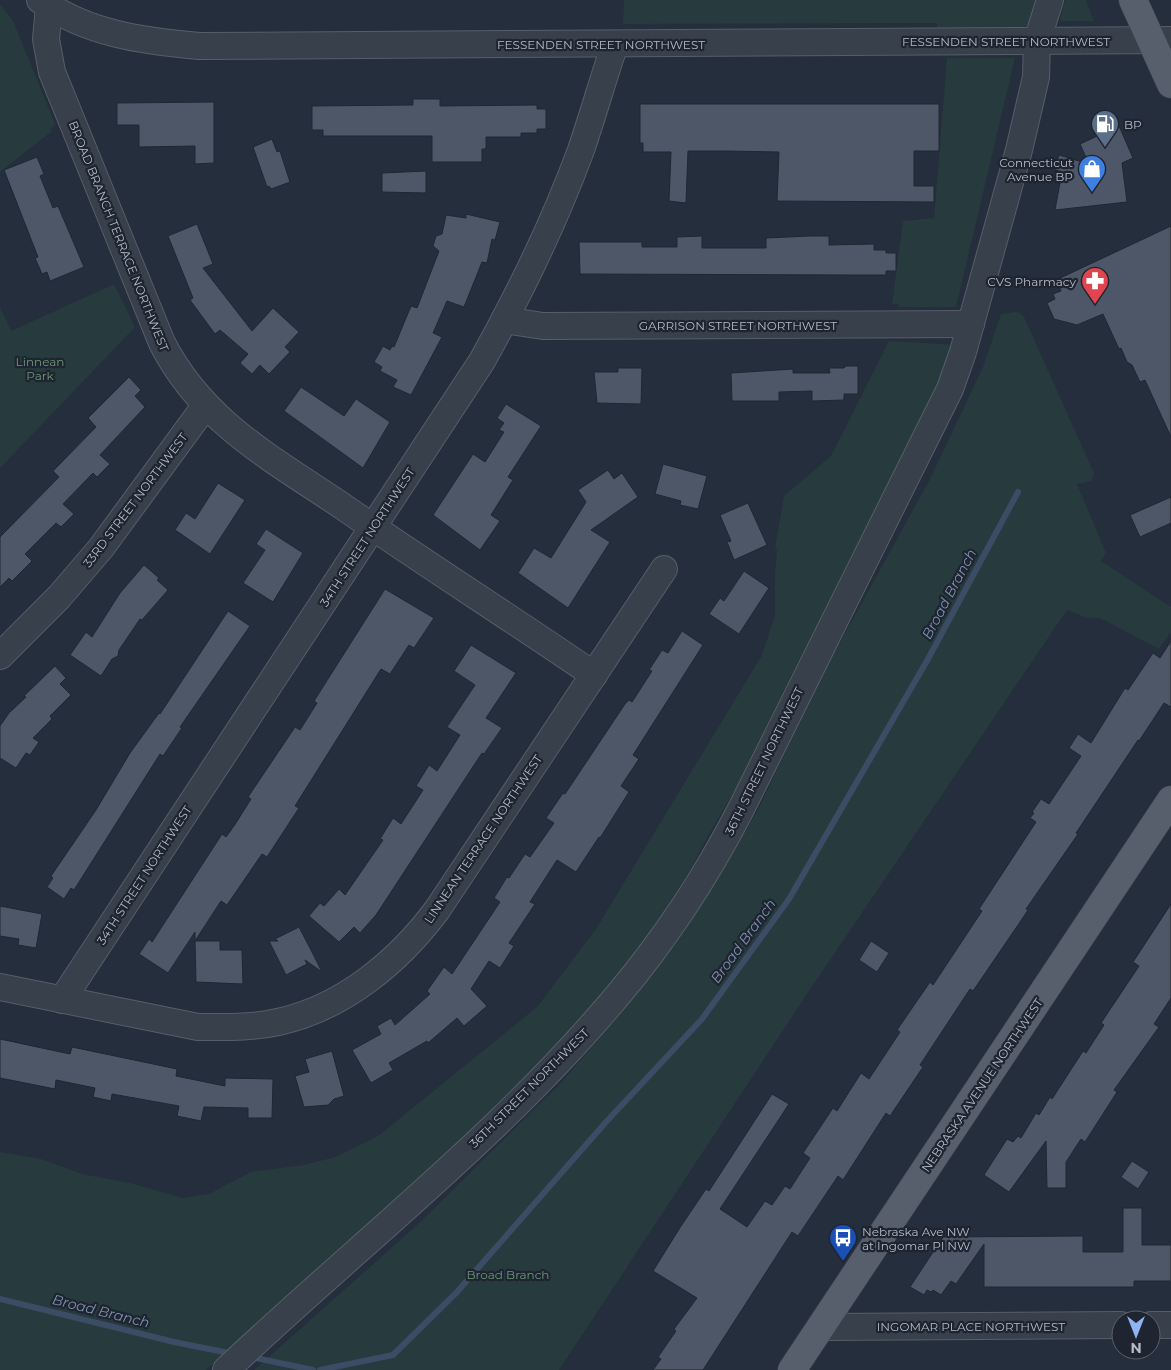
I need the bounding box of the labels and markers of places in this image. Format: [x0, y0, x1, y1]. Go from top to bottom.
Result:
fuel station icon: BP [1090, 109, 1120, 148]
place label: BP [1124, 117, 1142, 132]
shop icon: Connecticut Avenue BP [1077, 154, 1107, 193]
place label: Connecticut Avenue BP [999, 155, 1073, 184]
pharmacy icon: CVS Pharmacy [1080, 266, 1110, 305]
place label: CVS Pharmacy [987, 274, 1076, 289]
bus stop icon: Nebraska Ave NW at Ingomar Pl NW [828, 1223, 858, 1262]
place label: Nebraska Ave NW at Ingomar Pl NW [862, 1224, 970, 1253]

